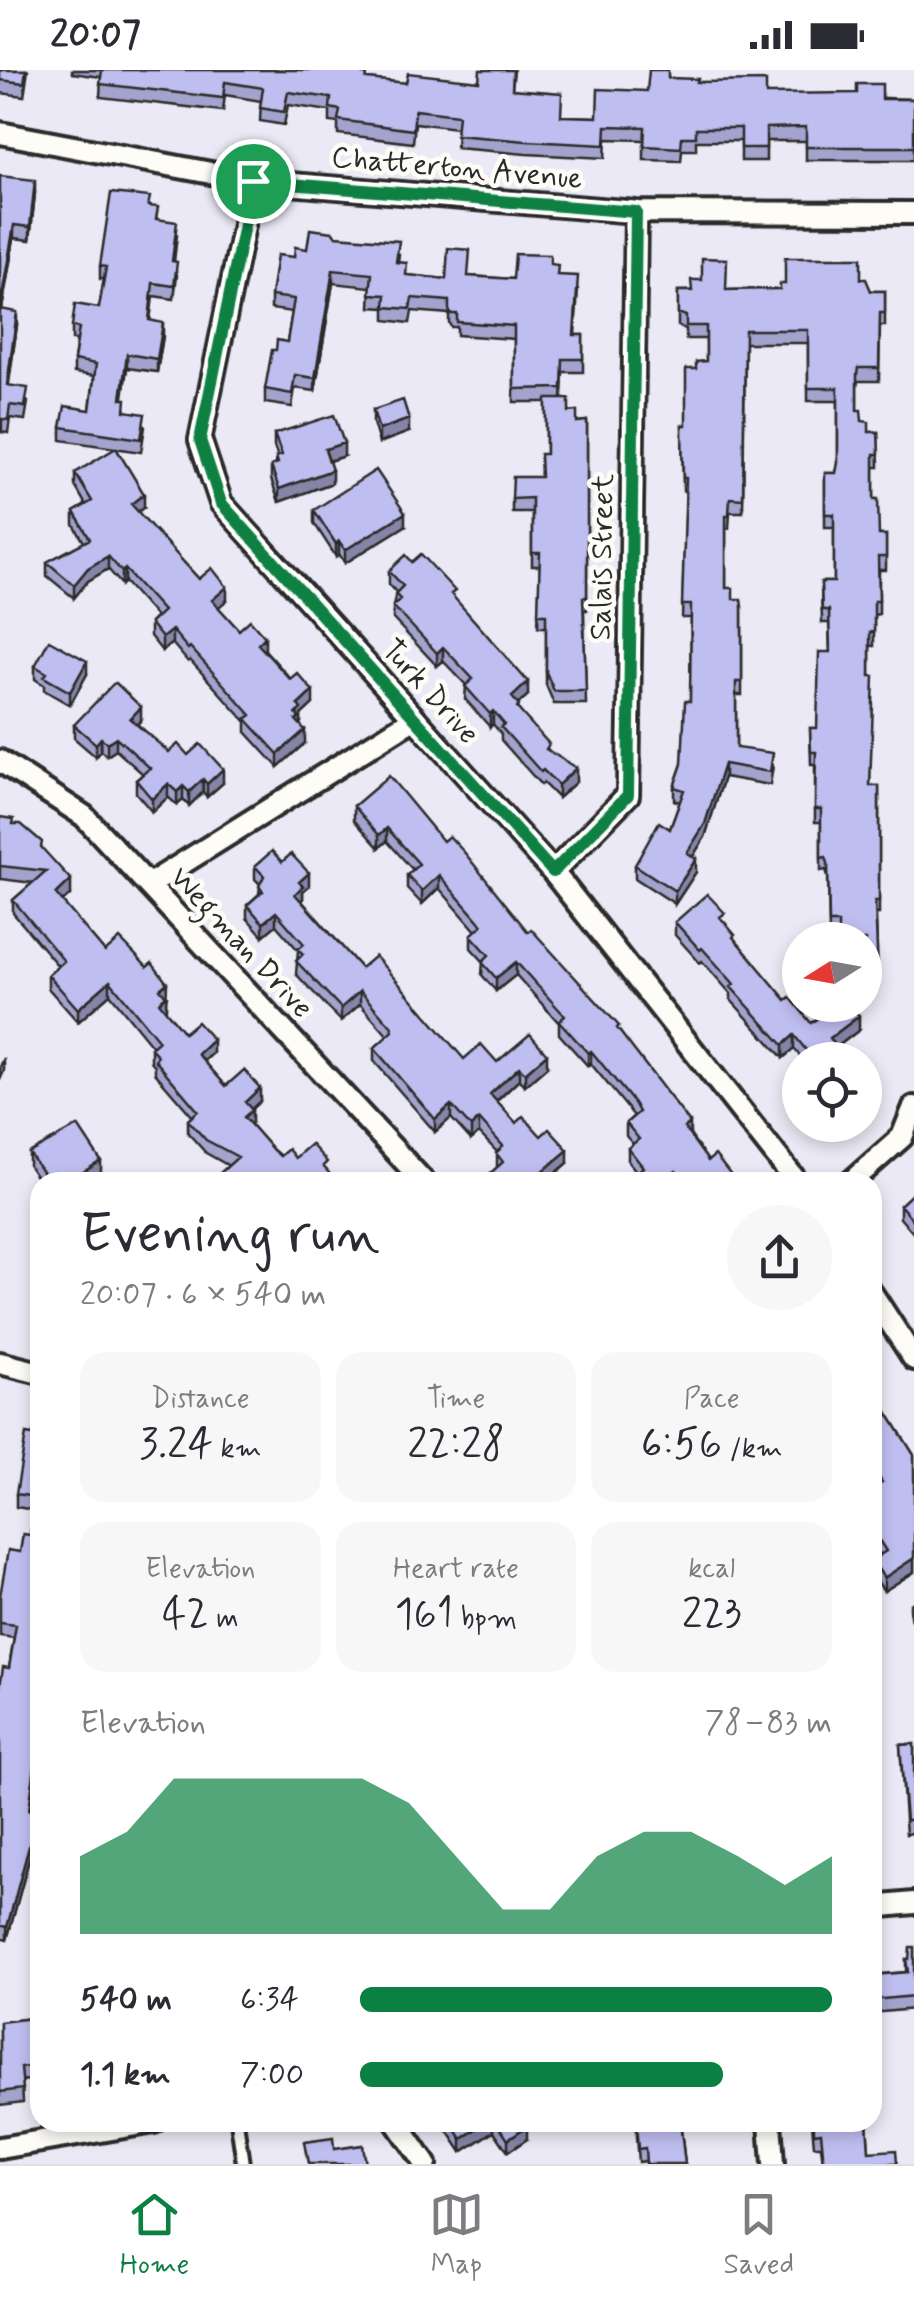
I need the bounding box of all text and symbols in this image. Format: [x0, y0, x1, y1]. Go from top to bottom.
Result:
text: 20:07 [50, 11, 141, 60]
street label: Chatterton Avenue [330, 138, 584, 199]
pin [211, 139, 296, 224]
icon: arrive [226, 154, 281, 209]
street label: Salais Street [582, 473, 623, 641]
street label: Turk Drive [372, 631, 487, 753]
street label: Wegman Drive [159, 859, 321, 1029]
north arrow [782, 922, 882, 1022]
map controls [782, 922, 882, 1142]
button: locate [782, 1042, 882, 1142]
text: Evening run [80, 1200, 380, 1272]
button: share [727, 1205, 832, 1310]
text: 20:07 · 6 × 540 m [80, 1274, 326, 1316]
text: Distance [151, 1381, 250, 1418]
text: Time [427, 1381, 485, 1418]
text: Pace [684, 1381, 740, 1418]
text: 3.24 [139, 1418, 213, 1473]
text: 22:28 [407, 1418, 505, 1473]
text: 6:56 [641, 1418, 722, 1473]
text: km [213, 1431, 261, 1468]
text: /km [722, 1431, 783, 1468]
text: Elevation [145, 1551, 255, 1588]
text: Heart rate [393, 1551, 519, 1588]
text: kcal [688, 1551, 735, 1588]
text: 42 [162, 1588, 209, 1643]
text: 161 [395, 1588, 453, 1643]
text: 223 [682, 1588, 742, 1643]
text: m [209, 1601, 239, 1638]
text: bpm [453, 1601, 517, 1638]
text: Elevation [80, 1702, 206, 1744]
text: 78–83 m [705, 1702, 832, 1744]
text: 540 m [80, 1979, 172, 2021]
text: 6:34 [240, 1979, 299, 2021]
text: 1.1 km [80, 2054, 171, 2096]
text: 7:00 [240, 2054, 304, 2096]
tab: Home [120, 2187, 189, 2284]
tab: Map [429, 2187, 484, 2284]
tab: Saved [723, 2187, 794, 2284]

